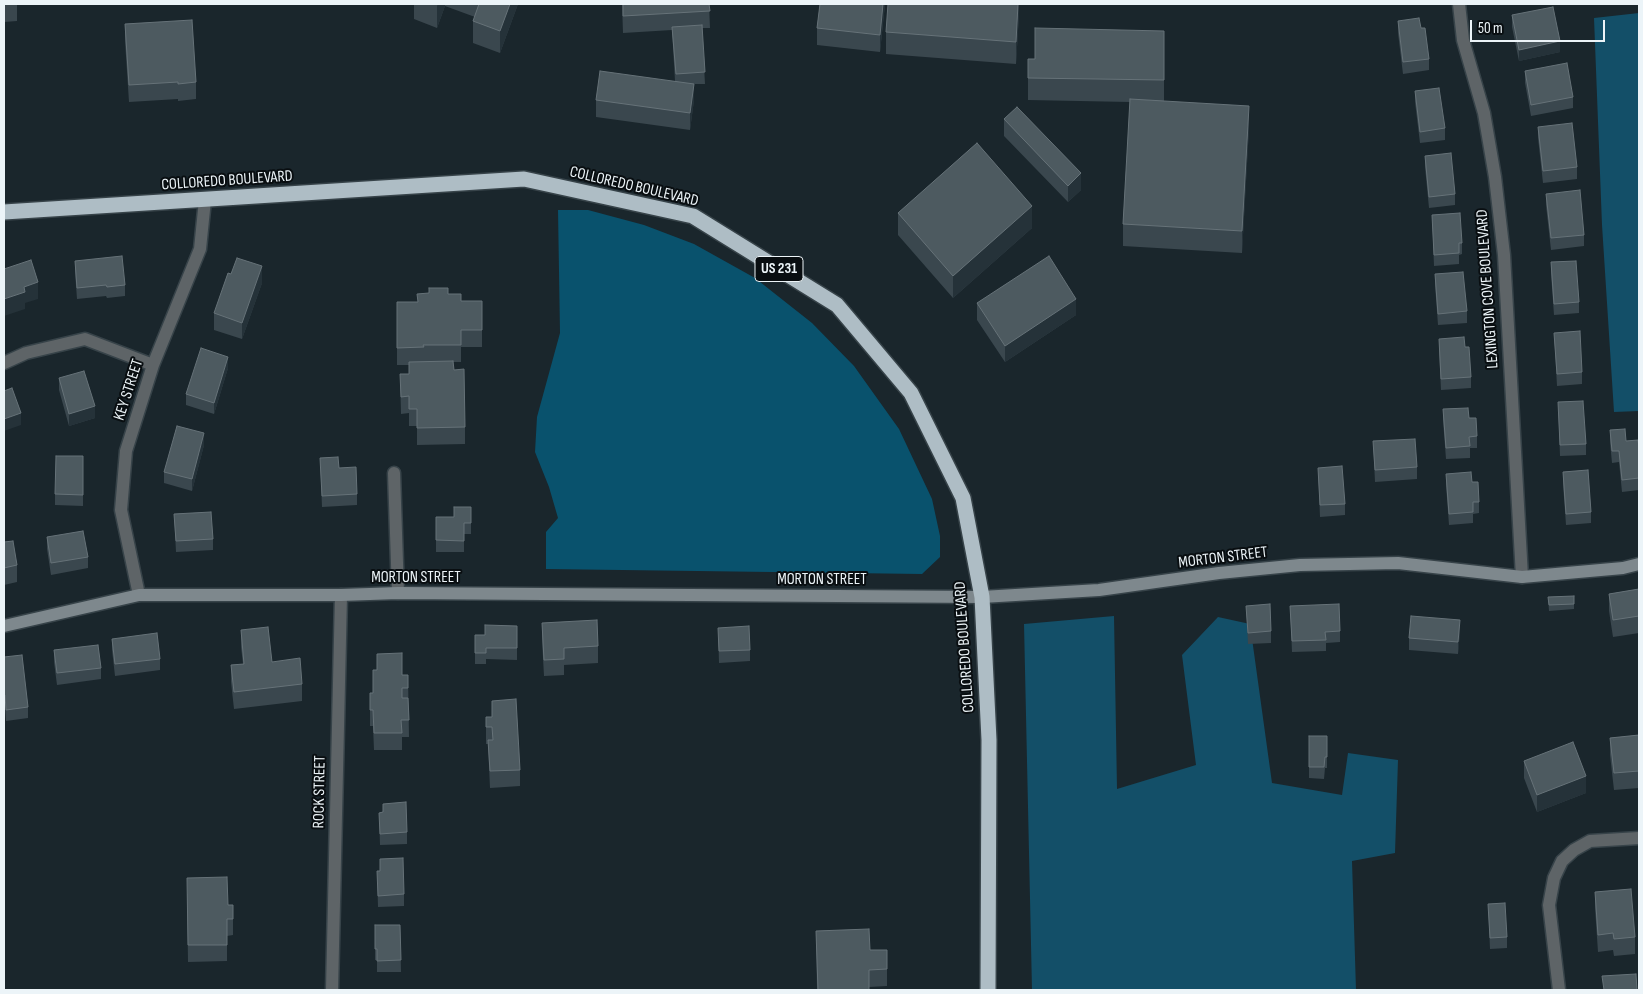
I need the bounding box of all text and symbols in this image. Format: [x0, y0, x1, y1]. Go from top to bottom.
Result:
scale bar [1473, 10, 1608, 42]
text: 50 m [1478, 19, 1503, 38]
street label: COLLOREDO BOULEVARD [568, 163, 700, 211]
street label: COLLOREDO BOULEVARD [161, 167, 293, 195]
street label: LEXINGTON COVE BOULEVARD [1473, 209, 1503, 369]
road number: US 231 [755, 256, 803, 282]
street label: KEY STREET [110, 357, 148, 423]
street label: MORTON STREET [1177, 543, 1269, 573]
street label: MORTON STREET [371, 568, 461, 588]
street label: MORTON STREET [777, 570, 867, 590]
street label: COLLOREDO BOULEVARD [951, 581, 979, 713]
street label: ROCK STREET [310, 755, 330, 829]

